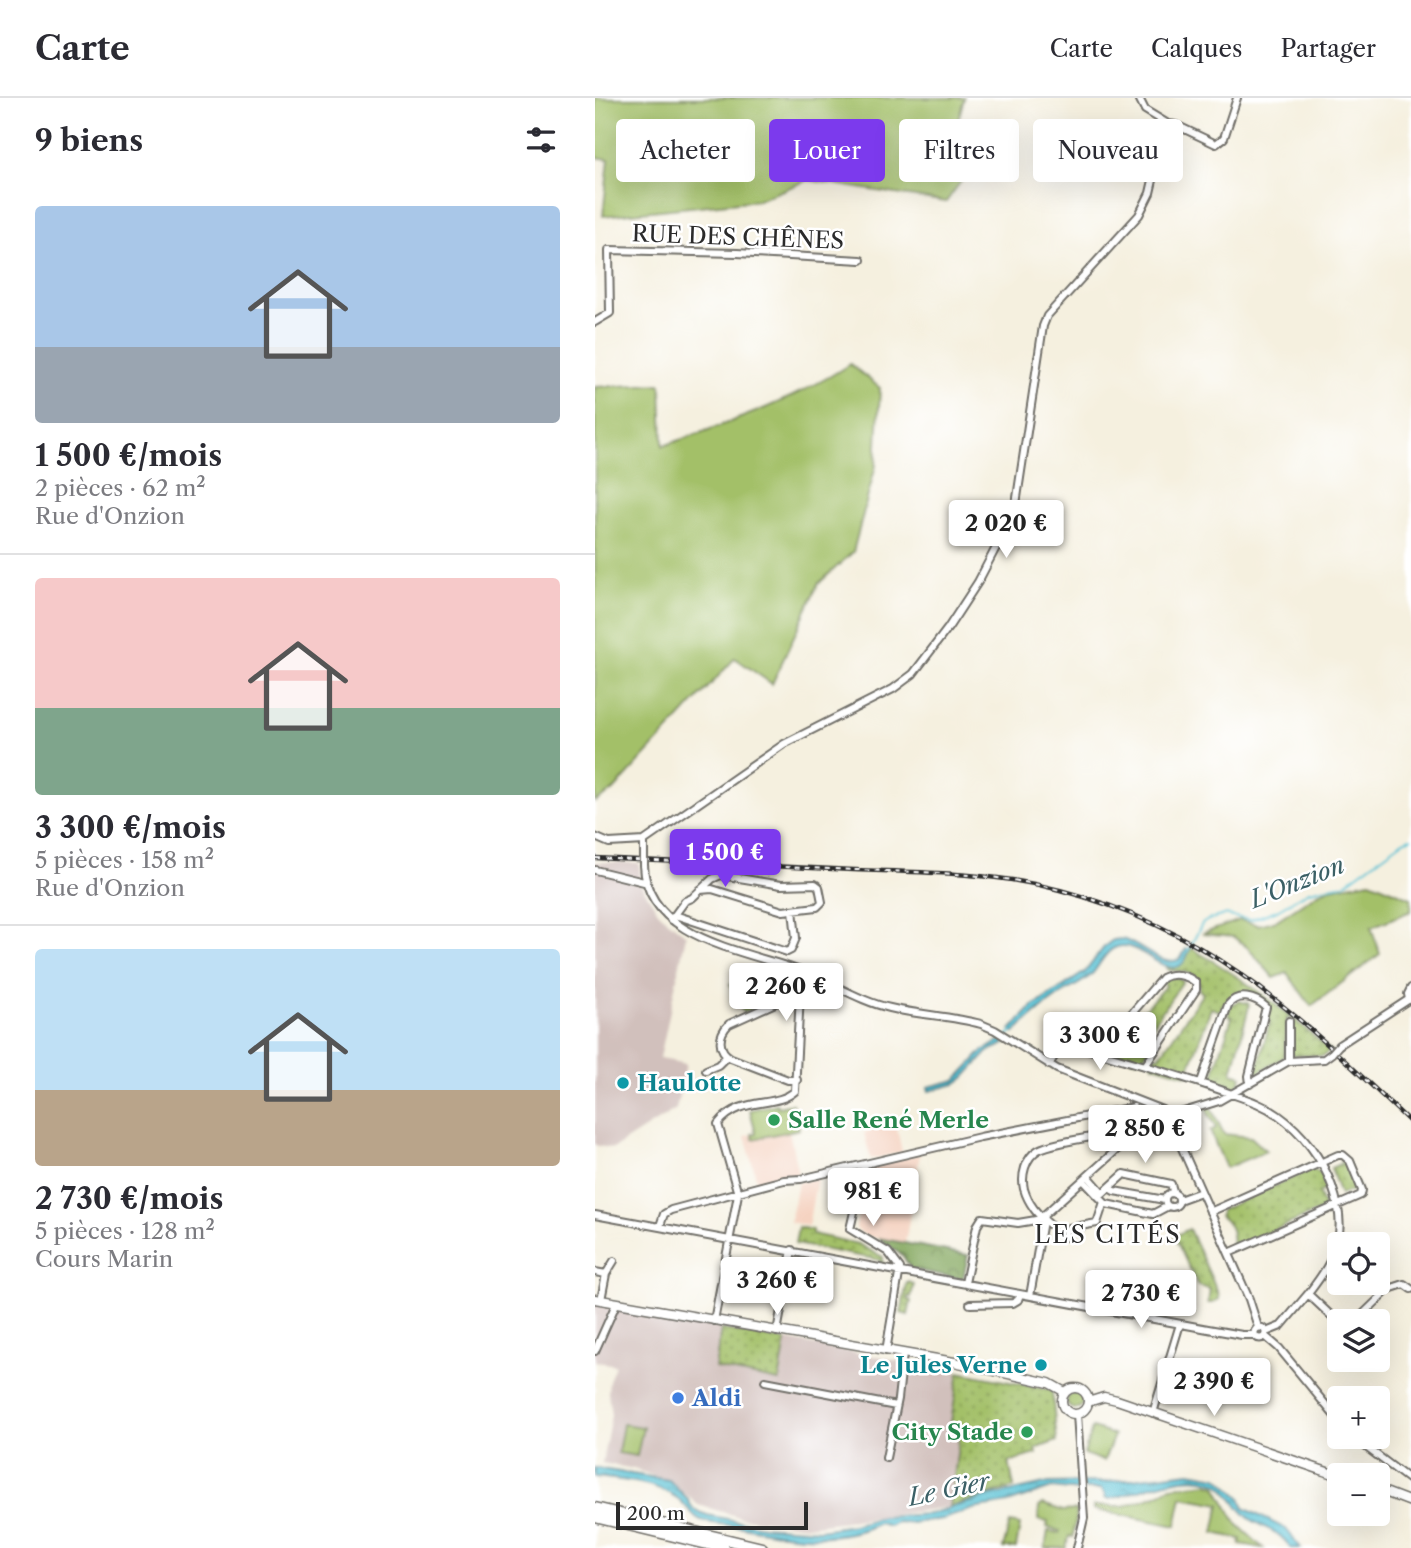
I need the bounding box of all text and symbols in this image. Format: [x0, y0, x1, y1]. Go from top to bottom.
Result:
text: Carte [35, 28, 130, 69]
text: Carte [1050, 34, 1113, 63]
text: Calques [1151, 34, 1242, 63]
text: Partager [1280, 34, 1376, 63]
chip: Acheter [616, 119, 755, 182]
chip: Louer [769, 119, 885, 182]
chip: Filtres [899, 119, 1019, 182]
chip: Nouveau [1033, 119, 1183, 182]
icon: filters [522, 121, 560, 159]
text: 9 biens [35, 122, 143, 159]
street label: RUE DES CHÊNES [631, 219, 845, 255]
icon: home [235, 251, 361, 377]
text: 1 500 €/mois [35, 437, 222, 474]
text: 2 pièces · 62 m² [35, 474, 206, 502]
pin: 2 020 € [941, 500, 1071, 560]
text: Rue d'Onzion [35, 502, 185, 530]
text: 2 020 € [965, 509, 1047, 537]
icon: home [235, 623, 361, 749]
text: 3 300 €/mois [35, 809, 226, 846]
pin: 1 500 € [660, 830, 790, 889]
text: 1 500 € [686, 838, 764, 866]
text: 5 pièces · 158 m² [35, 846, 214, 874]
water label: L'Onzion [1244, 850, 1349, 915]
text: Rue d'Onzion [35, 874, 185, 902]
pin: 2 260 € [721, 964, 851, 1023]
text: 2 260 € [745, 972, 827, 1000]
icon: home [235, 994, 361, 1120]
pin: 3 300 € [1035, 1012, 1165, 1072]
text: 3 300 € [1059, 1021, 1141, 1049]
place label: Haulotte [637, 1069, 742, 1097]
marker: Haulotte [615, 1075, 631, 1091]
pin: 2 850 € [1080, 1105, 1210, 1165]
place label: Salle René Merle [788, 1106, 989, 1134]
marker: Salle René Merle [766, 1112, 782, 1128]
text: 2 850 € [1104, 1114, 1186, 1142]
pin: 981 € [824, 1168, 922, 1228]
text: 981 € [844, 1177, 902, 1205]
text: 2 730 €/mois [35, 1180, 223, 1217]
text: 5 pièces · 128 m² [35, 1217, 215, 1245]
district label: LES CITÉS [1034, 1220, 1182, 1249]
map controls [1327, 1232, 1390, 1526]
button: locate [1327, 1232, 1390, 1295]
text: Cours Marin [35, 1245, 173, 1273]
pin: 3 260 € [712, 1258, 842, 1317]
text: 3 260 € [736, 1266, 818, 1294]
pin: 2 730 € [1076, 1270, 1206, 1330]
text: 2 730 € [1101, 1279, 1181, 1307]
button: layers [1327, 1309, 1390, 1372]
place label: Le Jules Verne [860, 1351, 1027, 1379]
marker: Le Jules Verne [1033, 1357, 1049, 1373]
pin: 2 390 € [1149, 1358, 1279, 1418]
text: 2 390 € [1173, 1367, 1255, 1395]
place label: Aldi [691, 1384, 741, 1412]
button: + [1327, 1386, 1390, 1449]
marker: Aldi [670, 1390, 686, 1406]
place label: City Stade [891, 1418, 1013, 1446]
marker: City Stade [1019, 1424, 1035, 1440]
button: − [1327, 1463, 1390, 1526]
water label: Le Gier [904, 1466, 994, 1512]
scale bar [616, 1499, 809, 1531]
text: 200 m [627, 1502, 685, 1525]

